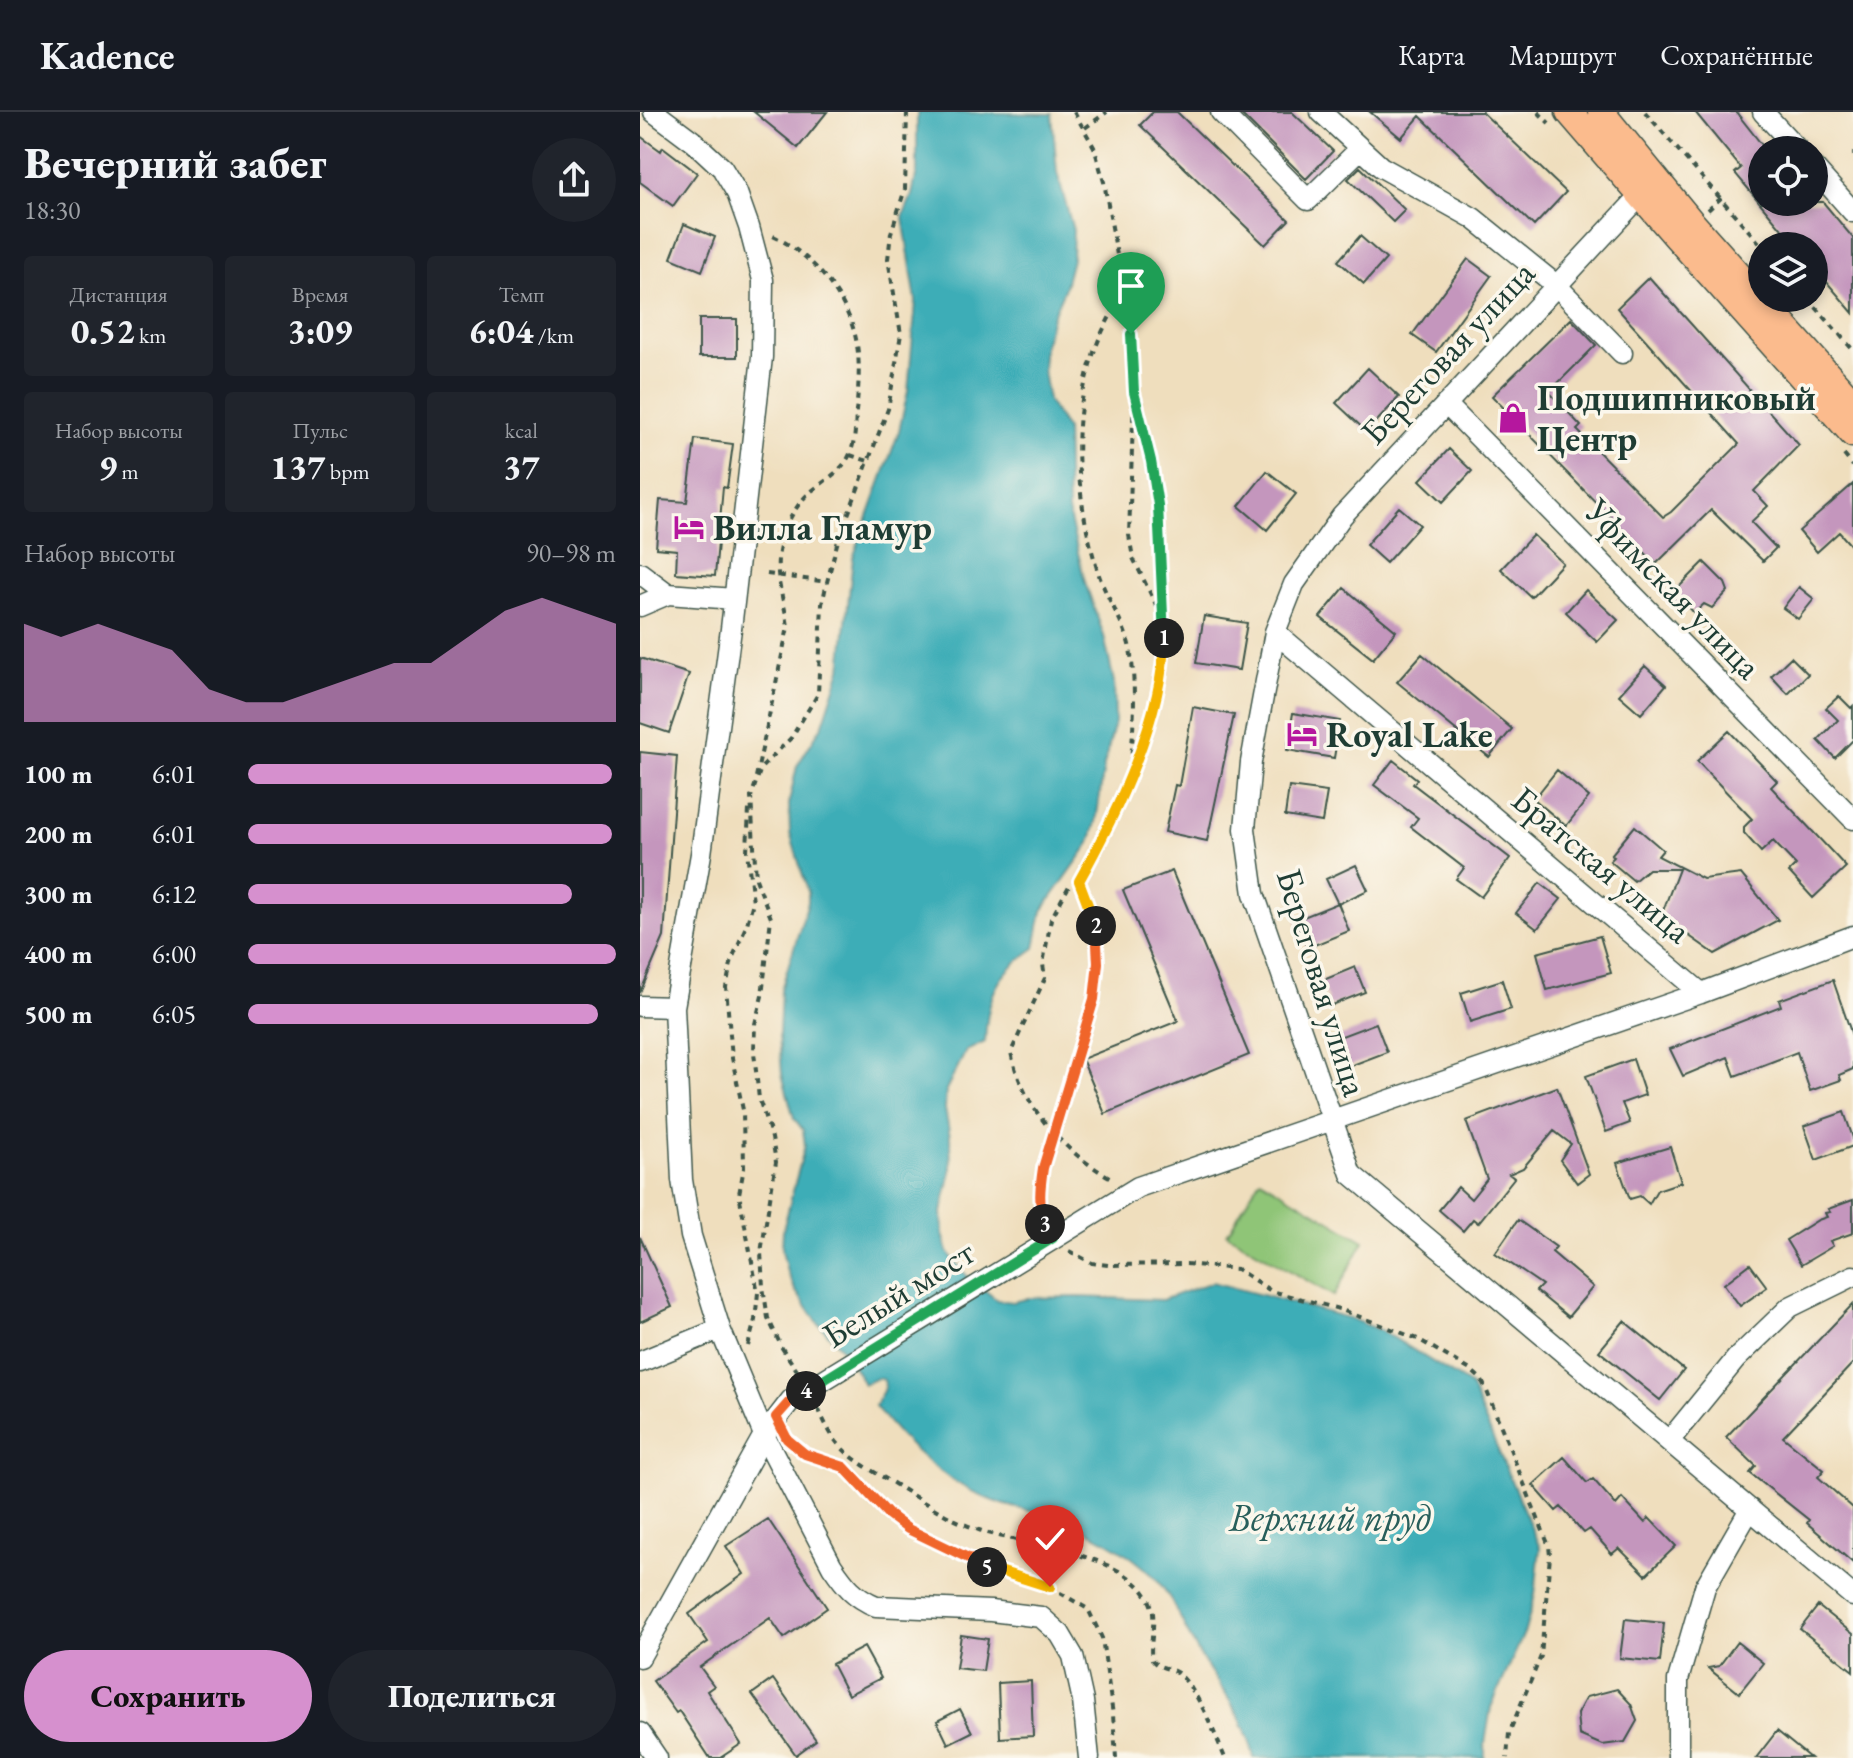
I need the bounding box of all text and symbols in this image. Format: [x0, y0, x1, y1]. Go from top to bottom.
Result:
text: Kadence [40, 31, 175, 80]
text: Карта [1398, 37, 1465, 73]
text: Маршрут [1509, 37, 1616, 73]
text: Сохранённые [1660, 37, 1813, 73]
text: Вечерний забег [24, 134, 327, 191]
map controls [1748, 136, 1828, 312]
button: locate [1748, 136, 1828, 216]
button: share [532, 138, 616, 222]
text: 18:30 [24, 193, 80, 227]
button: layers [1748, 232, 1828, 312]
street label: Береговая улица [1350, 250, 1545, 454]
pin [1097, 252, 1165, 334]
icon: arrive [1109, 264, 1153, 308]
text: Дистанция [70, 280, 168, 309]
text: Время [292, 280, 348, 309]
text: Темп [498, 280, 544, 309]
text: 0.52 [71, 309, 135, 353]
text: 3:09 [288, 309, 352, 353]
text: 6:04 [469, 309, 533, 353]
text: km [135, 321, 166, 350]
text: /km [533, 321, 574, 350]
place label: Подшипниковый Центр [1537, 374, 1816, 462]
shop icon: Подшипниковый Центр [1496, 401, 1530, 435]
text: Набор высоты [55, 416, 183, 445]
text: Пульс [292, 416, 348, 445]
text: kcal [505, 416, 538, 445]
text: 9 [99, 445, 117, 489]
text: 137 [270, 445, 325, 489]
text: 37 [503, 445, 540, 489]
text: m [117, 457, 139, 486]
text: bpm [325, 457, 370, 486]
street label: Уфимская улица [1575, 487, 1772, 689]
place label: Вилла Гламур [713, 504, 932, 551]
hotel icon: Вилла Гламур [672, 510, 706, 544]
text: Набор высоты [24, 536, 175, 570]
text: 90–98 m [526, 536, 616, 570]
pin: 1 [1144, 618, 1184, 658]
text: 1 [1158, 623, 1170, 652]
place label: Royal Lake [1326, 711, 1493, 758]
hotel icon: Royal Lake [1285, 717, 1319, 751]
text: 100 m [24, 757, 92, 791]
text: 6:01 [152, 757, 196, 791]
street label: Братская улица [1502, 775, 1702, 954]
text: 200 m [24, 817, 92, 851]
text: 6:01 [152, 817, 196, 851]
street label: Береговая улица [1266, 863, 1380, 1102]
text: 300 m [24, 877, 92, 911]
text: 6:12 [152, 877, 196, 911]
pin: 2 [1076, 906, 1116, 946]
text: 2 [1090, 911, 1102, 940]
text: 400 m [24, 937, 92, 971]
text: 6:00 [152, 937, 196, 971]
text: 500 m [24, 997, 92, 1031]
text: 6:05 [152, 997, 196, 1031]
pin: 3 [1025, 1204, 1065, 1244]
text: 3 [1039, 1209, 1051, 1238]
street label: Белый мост [814, 1228, 983, 1359]
pin: 4 [786, 1371, 826, 1411]
text: 4 [800, 1376, 812, 1405]
water label: Верхний пруд [1228, 1492, 1432, 1541]
pin [1016, 1505, 1084, 1587]
icon: check [1028, 1517, 1072, 1561]
pin: 5 [967, 1547, 1007, 1587]
text: 5 [981, 1552, 993, 1581]
button: Сохранить [24, 1650, 312, 1742]
button: Поделиться [328, 1650, 616, 1742]

